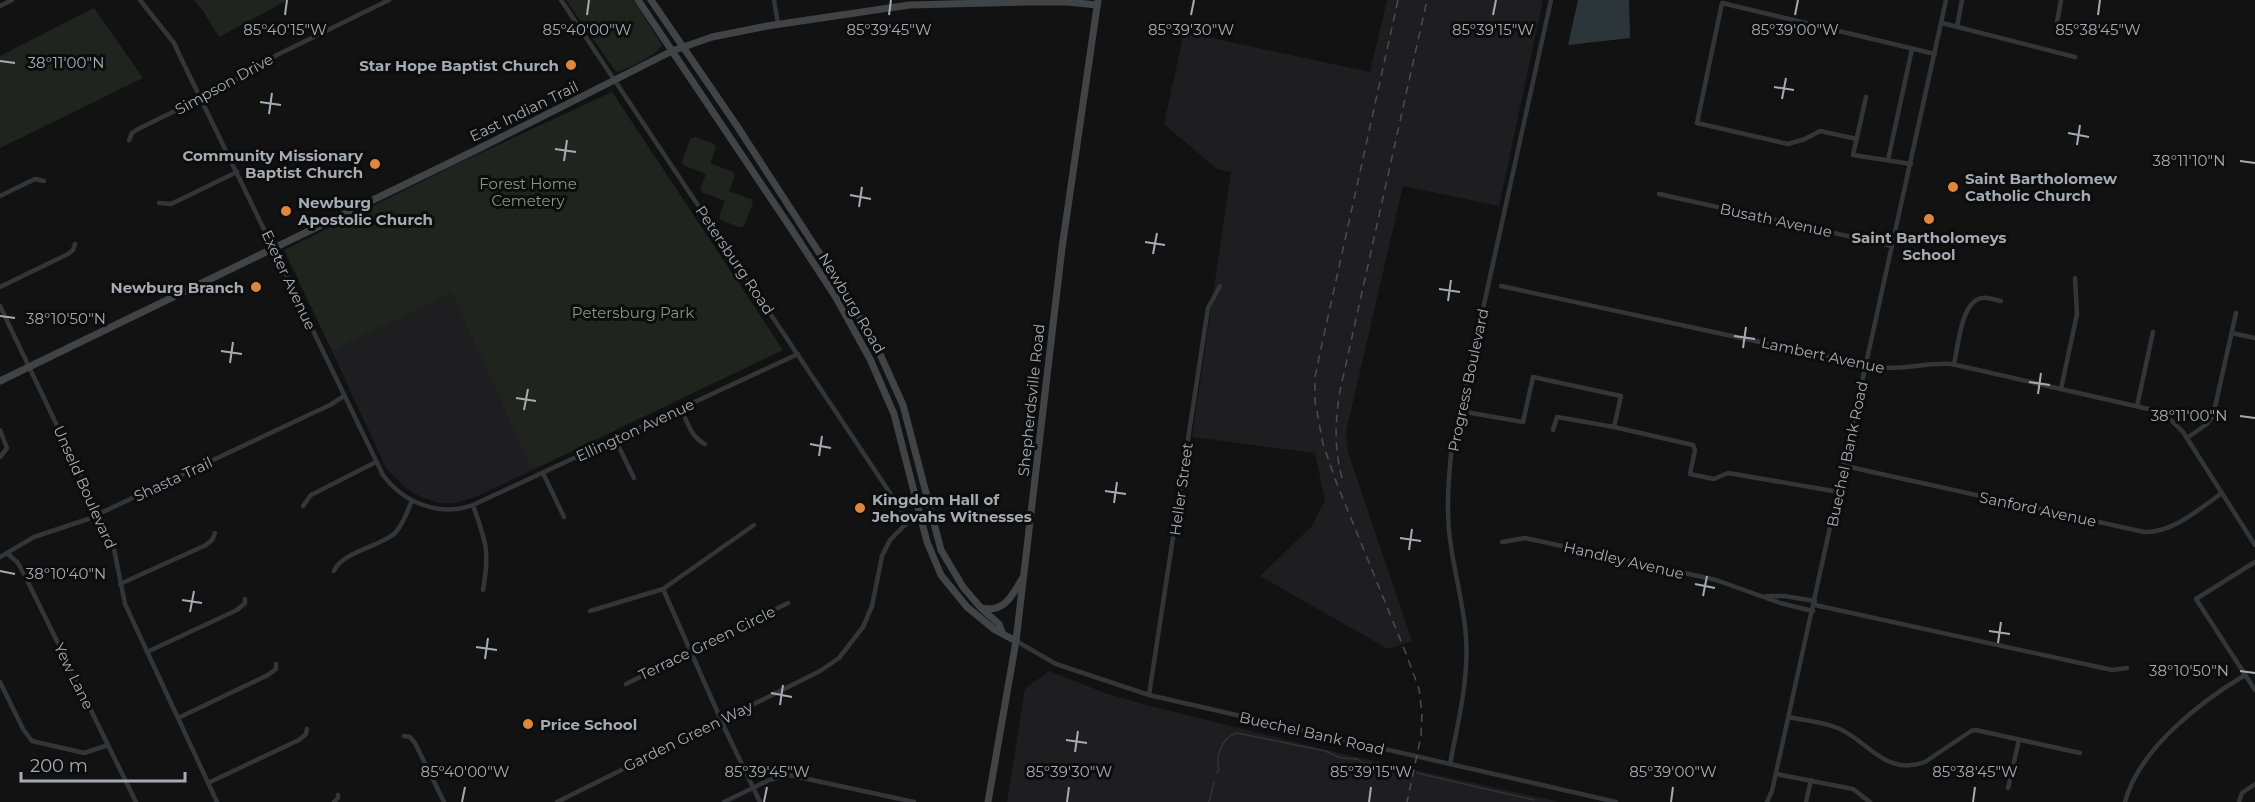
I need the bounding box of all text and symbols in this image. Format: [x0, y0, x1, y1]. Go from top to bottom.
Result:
text: 85°40'15"W [243, 20, 327, 39]
text: 85°40'00"W [543, 20, 632, 39]
text: 85°39'45"W [846, 20, 932, 39]
text: 85°39'30"W [1148, 20, 1234, 39]
text: 85°39'15"W [1452, 20, 1534, 39]
text: 85°39'00"W [1751, 20, 1839, 39]
text: 85°38'45"W [2055, 20, 2141, 39]
street label: Simpson Drive [172, 49, 276, 119]
text: 38°11'00"N [28, 53, 104, 72]
place label: Star Hope Baptist Church [359, 56, 559, 75]
marker: Star Hope Baptist Church [564, 58, 578, 72]
street label: East Indian Trail [467, 76, 581, 146]
place label: Community Missionary Baptist Church [182, 146, 364, 182]
text: 38°11'10"N [2153, 151, 2225, 170]
marker: Community Missionary Baptist Church [368, 157, 382, 171]
place label: Saint Bartholomew Catholic Church [1965, 169, 2118, 205]
park label: Forest Home Cemetery [479, 174, 577, 210]
marker: Saint Bartholomew Catholic Church [1946, 180, 1960, 194]
place label: Newburg Apostolic Church [297, 193, 433, 229]
street label: Busath Avenue [1718, 199, 1834, 241]
street label: Petersburg Road [692, 202, 778, 318]
marker: Newburg Apostolic Church [279, 204, 293, 218]
marker: Saint Bartholomeys School [1922, 212, 1936, 226]
street label: Exeter Avenue [258, 227, 320, 333]
place label: Saint Bartholomeys School [1851, 228, 2007, 264]
street label: Newburg Road [815, 249, 889, 357]
place label: Newburg Branch [111, 278, 244, 297]
marker: Newburg Branch [249, 280, 263, 294]
park label: Petersburg Park [572, 303, 694, 322]
street label: Progress Boulevard [1444, 307, 1492, 453]
text: 38°10'50"N [26, 309, 106, 328]
street label: Shepherdsville Road [1014, 323, 1048, 477]
street label: Lambert Avenue [1760, 333, 1886, 377]
street label: Buechel Bank Road [1822, 379, 1872, 529]
street label: Ellington Avenue [573, 394, 697, 466]
text: 38°11'00"N [2151, 406, 2227, 425]
street label: Unseld Boulevard [49, 422, 121, 552]
street label: Heller Street [1165, 441, 1197, 537]
street label: Shasta Trail [131, 452, 215, 506]
street label: Sanford Avenue [1978, 487, 2098, 531]
place label: Kingdom Hall of Jehovahs Witnesses [871, 490, 1032, 526]
marker: Kingdom Hall of Jehovahs Witnesses [853, 501, 867, 515]
street label: Handley Avenue [1562, 537, 1686, 583]
text: 38°10'40"N [26, 564, 106, 583]
street label: Terrace Green Circle [635, 602, 779, 684]
street label: Yew Lane [50, 640, 98, 712]
text: 38°10'50"N [2149, 661, 2229, 680]
street label: Garden Green Way [620, 696, 757, 776]
street label: Buechel Bank Road [1238, 707, 1386, 759]
place label: Price School [540, 715, 637, 734]
marker: Price School [521, 717, 535, 731]
scale bar [21, 745, 184, 783]
text: 200 m [30, 755, 88, 777]
text: 85°40'00"W [421, 762, 510, 781]
text: 85°39'45"W [724, 762, 810, 781]
text: 85°39'30"W [1026, 762, 1112, 781]
text: 85°39'15"W [1330, 762, 1412, 781]
text: 85°39'00"W [1629, 762, 1717, 781]
text: 85°38'45"W [1932, 762, 2018, 781]

